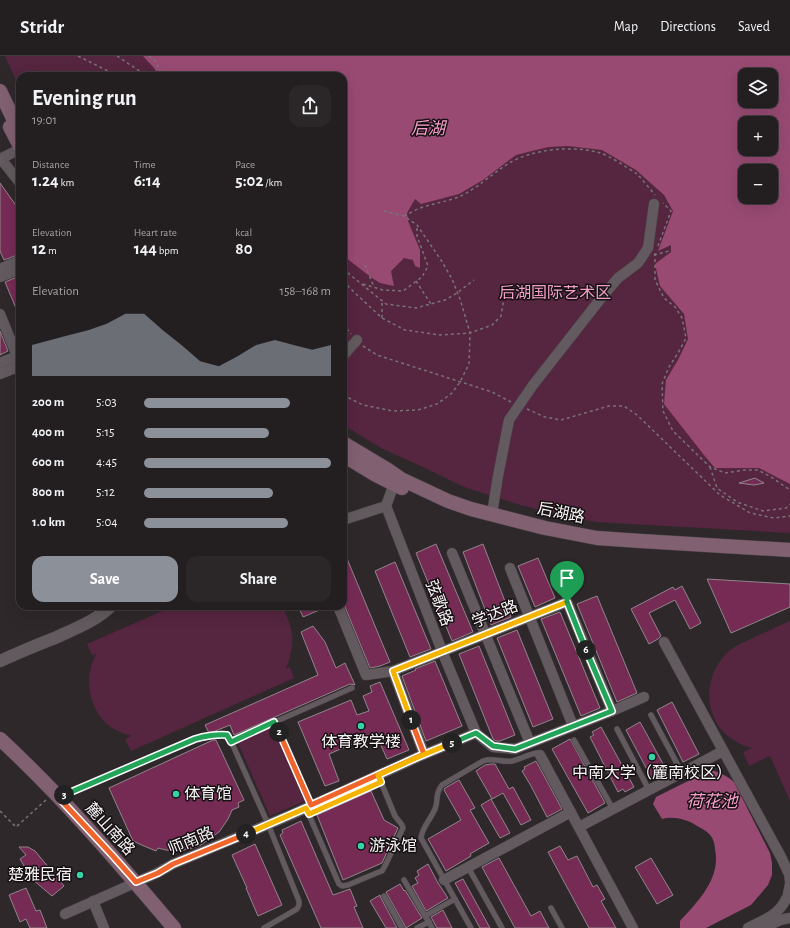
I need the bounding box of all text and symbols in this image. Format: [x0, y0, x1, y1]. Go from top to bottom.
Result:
text: Stridr [20, 18, 64, 37]
text: Map [614, 20, 638, 34]
text: Directions [660, 20, 716, 34]
text: Saved [738, 20, 770, 34]
map controls [738, 68, 778, 204]
button: layers [738, 68, 778, 108]
button: share [289, 85, 331, 127]
text: Evening run [32, 87, 137, 109]
text: 19:01 [32, 114, 57, 127]
button: + [738, 116, 778, 156]
water label: 后湖 [411, 119, 448, 137]
text: Distance [32, 159, 69, 170]
text: Time [134, 159, 156, 170]
text: Pace [235, 159, 255, 170]
button: − [738, 164, 778, 204]
text: 1.24 [32, 172, 59, 189]
text: 6:14 [134, 172, 160, 189]
text: 5:02 [235, 172, 263, 189]
text: km [59, 177, 74, 188]
text: /km [263, 177, 282, 188]
text: Elevation [32, 227, 72, 238]
text: Heart rate [134, 227, 177, 238]
text: kcal [235, 227, 252, 238]
text: 12 [32, 240, 46, 257]
text: 144 [134, 240, 157, 257]
text: 80 [235, 240, 253, 257]
text: m [46, 245, 57, 256]
text: bpm [157, 245, 179, 256]
park label: 后湖国际艺术区 [499, 284, 611, 301]
text: Elevation [32, 285, 79, 298]
text: 158–168 m [279, 285, 331, 298]
text: 200 m [32, 396, 64, 409]
text: 5:03 [96, 396, 117, 409]
text: 400 m [32, 426, 65, 439]
text: 5:15 [96, 426, 114, 439]
text: 600 m [32, 456, 64, 469]
text: 4:45 [96, 456, 117, 469]
text: 800 m [32, 486, 64, 499]
text: 5:12 [96, 486, 115, 499]
street label: 后湖路 [536, 499, 586, 526]
text: 1.0 km [32, 516, 65, 529]
text: 5:04 [96, 516, 118, 529]
button: Save [32, 556, 178, 602]
button: Share [186, 556, 331, 602]
pin [550, 561, 584, 602]
icon: arrive [556, 567, 578, 589]
street label: 弦歌路 [423, 577, 456, 628]
street label: 学达路 [469, 597, 520, 630]
pin: 6 [576, 640, 596, 660]
text: 6 [583, 644, 589, 655]
pin: 1 [401, 710, 421, 730]
text: 1 [409, 714, 413, 725]
marker: 体育教学楼 [356, 721, 366, 731]
pin: 2 [269, 722, 289, 742]
text: 2 [276, 726, 282, 737]
place label: 体育教学楼 [321, 733, 401, 750]
pin: 5 [442, 733, 462, 753]
text: 5 [450, 737, 454, 748]
marker: 中南大学（麓南校区） [647, 752, 657, 762]
place label: 中南大学（麓南校区） [572, 764, 732, 781]
pin: 3 [54, 785, 74, 805]
place label: 体育馆 [184, 785, 232, 802]
text: 3 [62, 789, 66, 800]
marker: 体育馆 [171, 789, 181, 799]
water label: 荷花池 [687, 792, 739, 810]
street label: 麓山南路 [83, 799, 138, 858]
street label: 师南路 [165, 823, 216, 858]
pin: 4 [236, 824, 256, 844]
text: 4 [243, 828, 249, 839]
place label: 游泳馆 [369, 837, 417, 854]
marker: 游泳馆 [356, 841, 366, 851]
place label: 楚雅民宿 [8, 866, 72, 883]
marker: 楚雅民宿 [75, 870, 85, 880]

